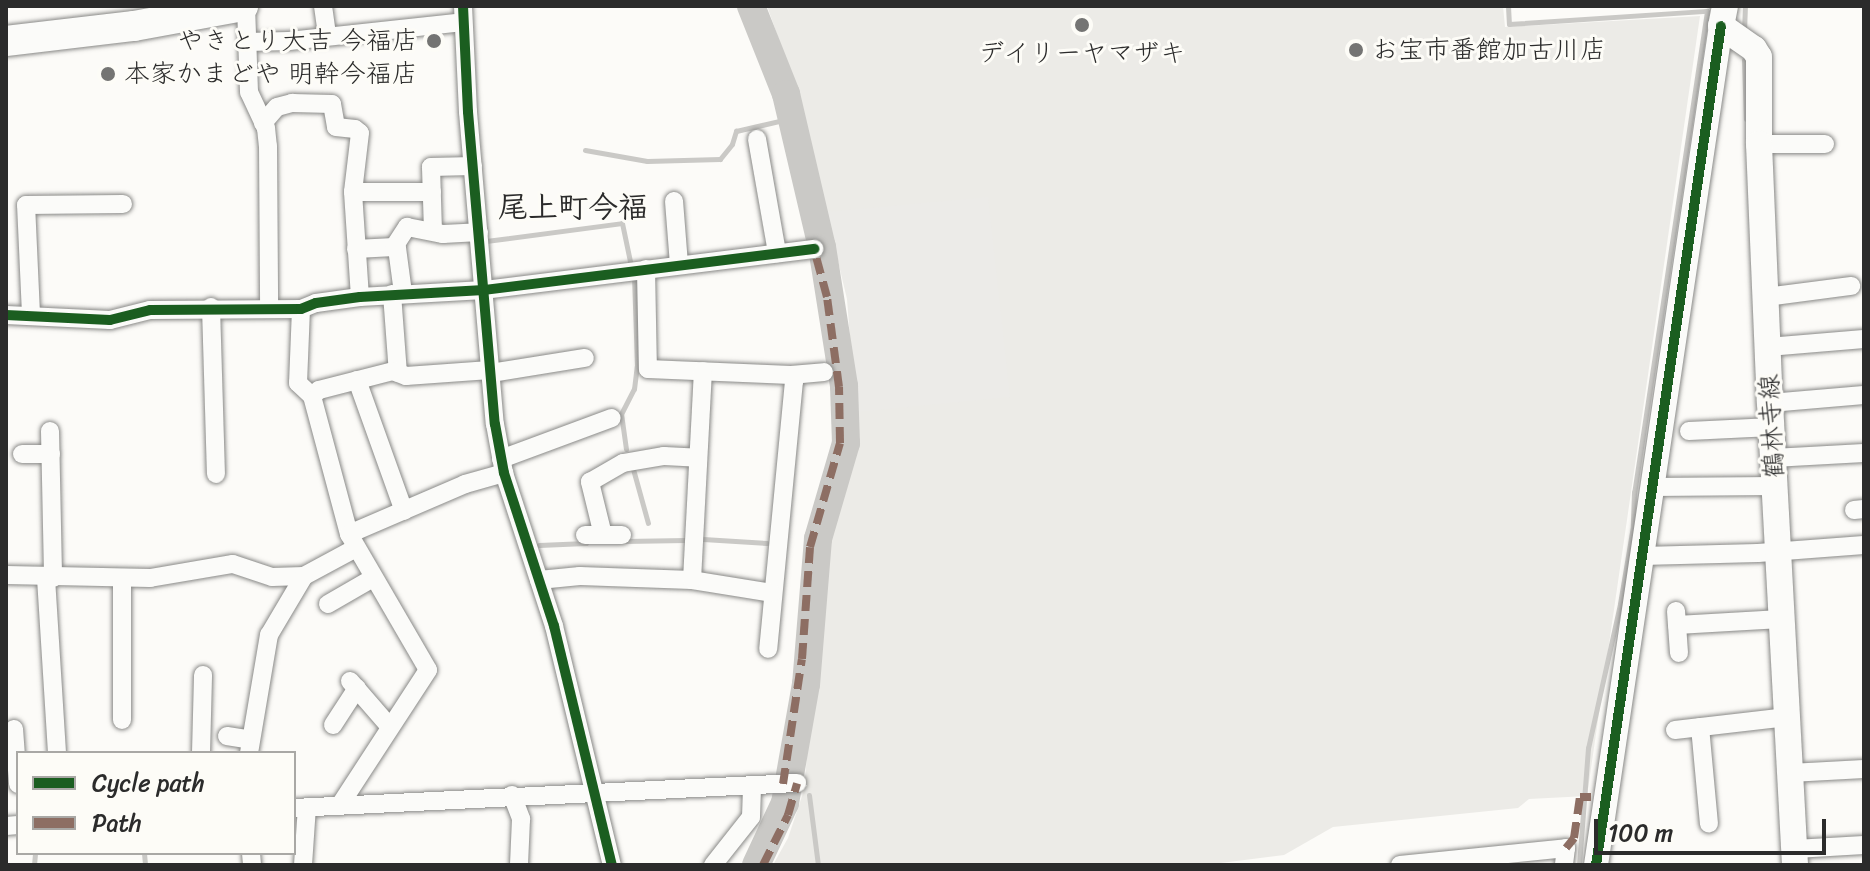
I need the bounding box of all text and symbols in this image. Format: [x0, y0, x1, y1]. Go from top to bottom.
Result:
marker: デイリーヤマザキ [1073, 16, 1091, 34]
place label: やきとり大吉 今福店 [177, 25, 418, 57]
marker: やきとり大吉 今福店 [425, 32, 443, 50]
place label: お宝市番館加古川店 [1372, 34, 1606, 66]
place label: デイリーヤマザキ [978, 37, 1186, 69]
marker: お宝市番館加古川店 [1347, 41, 1365, 59]
place label: 本家かまどや 明幹今福店 [124, 58, 417, 90]
marker: 本家かまどや 明幹今福店 [99, 65, 117, 83]
district label: 尾上町今福 [498, 189, 648, 225]
street label: 鶴林寺線 [1754, 373, 1790, 479]
legend [16, 751, 296, 855]
text: Cycle path [92, 762, 205, 804]
text: Path [92, 802, 142, 844]
scale bar [1598, 803, 1830, 853]
text: 100 m [1608, 812, 1673, 854]

